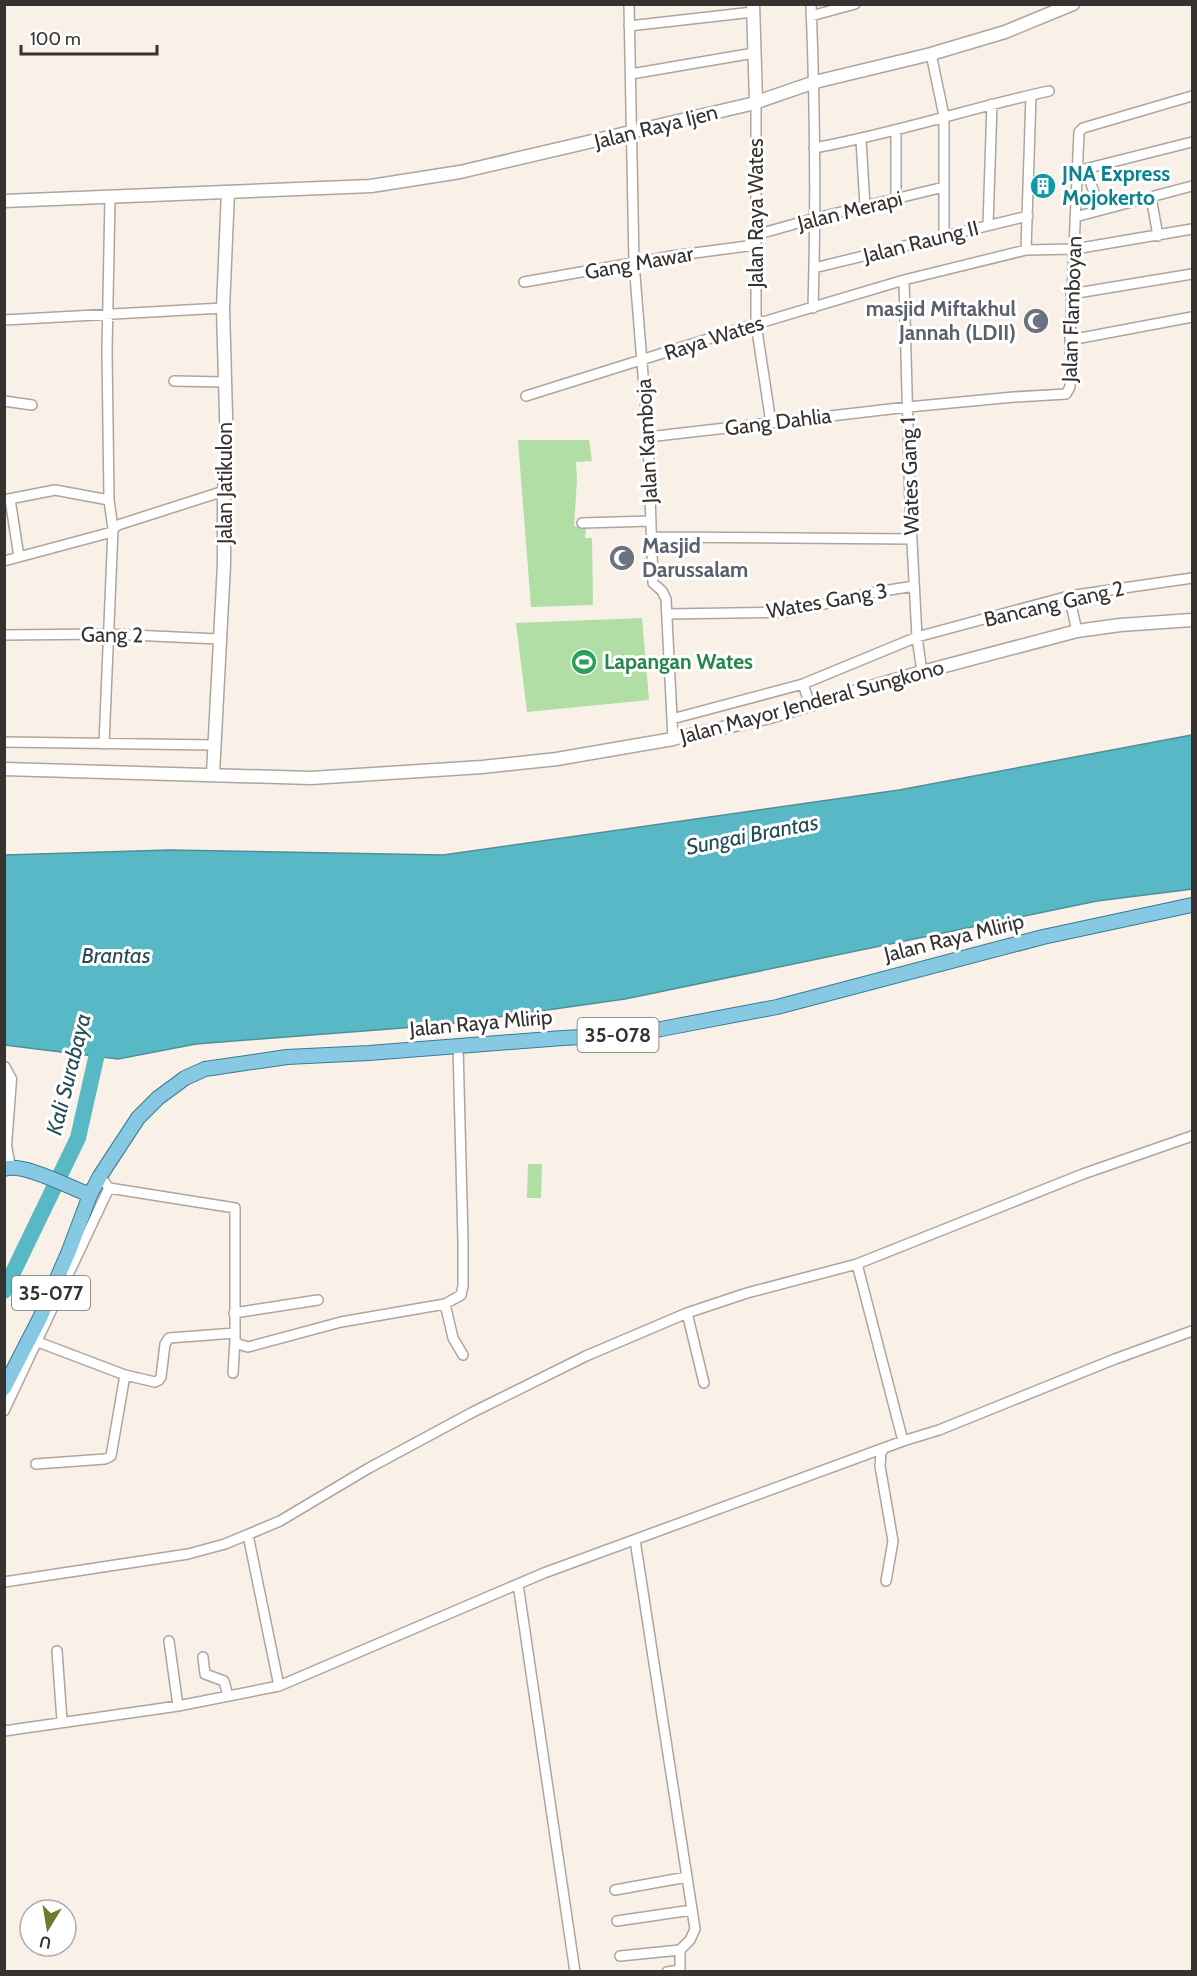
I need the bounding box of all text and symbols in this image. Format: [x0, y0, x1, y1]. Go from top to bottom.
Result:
scale bar [21, 18, 158, 56]
text: 100 m [30, 28, 81, 50]
street label: Jalan Raya Ijen [591, 99, 720, 155]
street label: Jalan Raya Wates [743, 138, 768, 289]
place label: JNA Express Mojokerto [1061, 161, 1170, 210]
building icon: JNA Express Mojokerto [1028, 171, 1058, 201]
street label: Jalan Merapi [794, 185, 905, 236]
street label: Jalan Raung II [860, 215, 981, 268]
street label: Jalan Flamboyan [1056, 235, 1087, 384]
street label: Gang Mawar [583, 241, 695, 284]
place label: masjid Miftakhul Jannah (LDII) [866, 296, 1016, 345]
mosque icon: masjid Miftakhul Jannah (LDII) [1021, 306, 1051, 336]
street label: Raya Wates [661, 310, 767, 365]
street label: Jalan Kamboja [631, 378, 663, 505]
street label: Gang Dahlia [723, 403, 833, 440]
street label: Wates Gang 1 [895, 417, 924, 535]
street label: Jalan Jatikulon [212, 422, 237, 545]
place label: Masjid Darussalam [642, 533, 748, 582]
mosque icon: Masjid Darussalam [607, 543, 637, 573]
street label: Bancang Gang 2 [981, 575, 1126, 632]
street label: Wates Gang 3 [764, 578, 889, 623]
street label: Gang 2 [81, 621, 143, 648]
sports icon: Lapangan Wates [569, 647, 599, 677]
place label: Lapangan Wates [604, 649, 753, 674]
street label: Jalan Mayor Jenderal Sungkono [676, 654, 946, 749]
water label: Sungai Brantas [684, 808, 821, 861]
street label: Jalan Raya Mlirip [880, 908, 1026, 967]
water label: Brantas [81, 942, 151, 969]
street label: Jalan Raya Mlirip [408, 1004, 553, 1041]
water label: Kali Surabaya [40, 1011, 97, 1138]
road number: 35-078 [578, 1018, 658, 1052]
road number: 35-077 [12, 1276, 90, 1310]
north arrow [18, 1898, 78, 1958]
text: U [38, 1932, 53, 1953]

